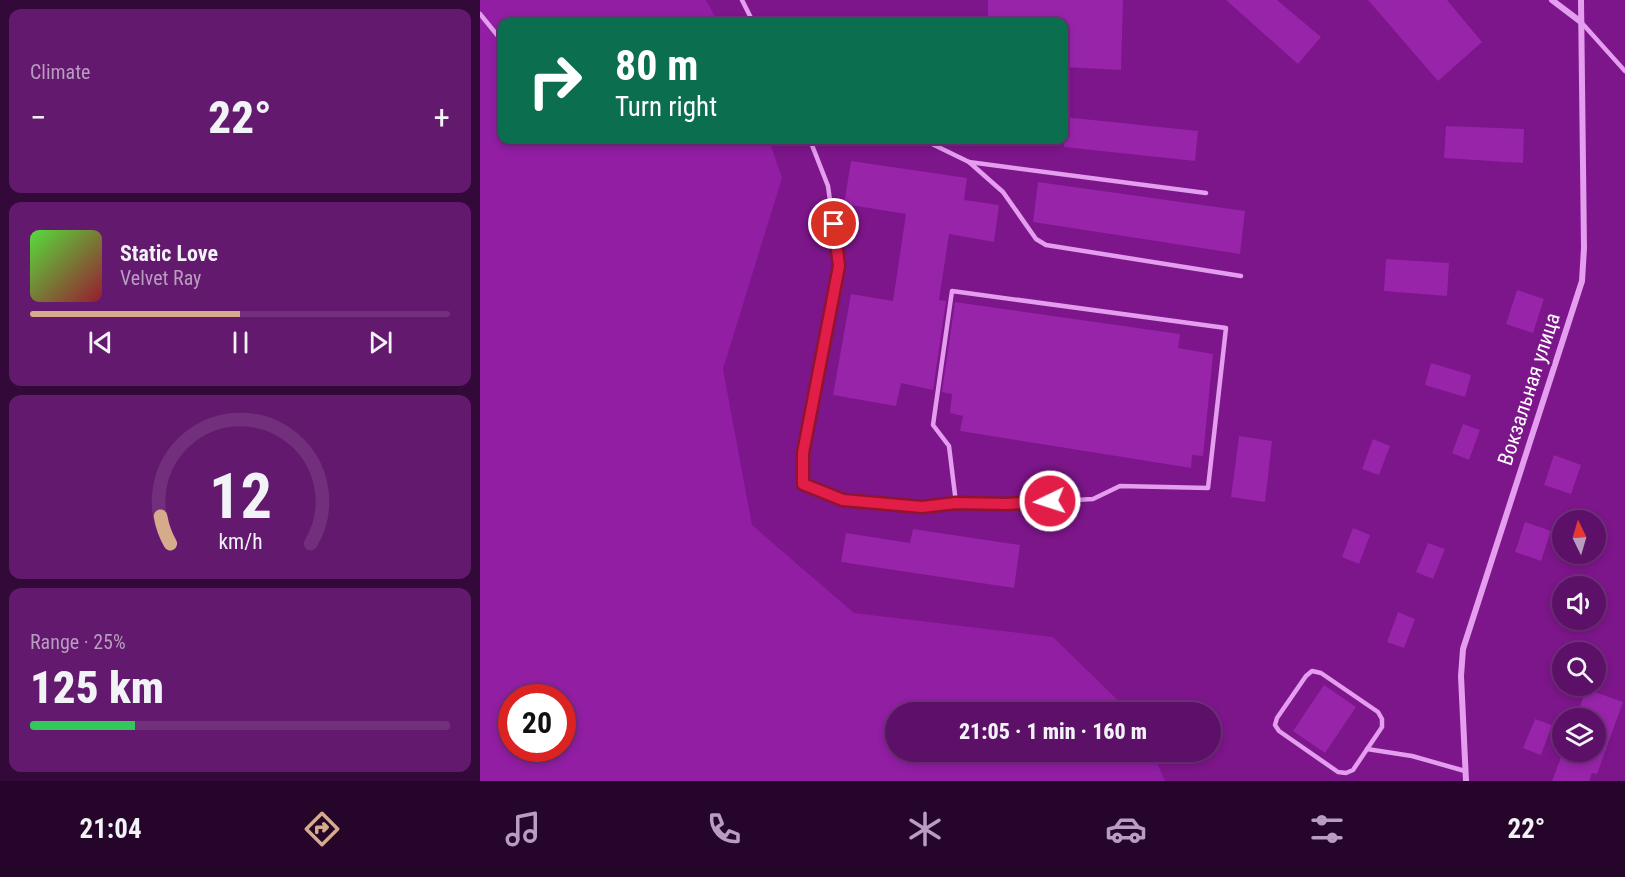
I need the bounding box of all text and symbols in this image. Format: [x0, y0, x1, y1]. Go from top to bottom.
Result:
text: 80 m [615, 41, 698, 90]
icon: right [516, 42, 594, 120]
text: Climate [30, 60, 90, 84]
text: 22° [208, 91, 272, 144]
text: Turn right [615, 91, 717, 123]
text: − [30, 98, 47, 137]
text: + [434, 98, 450, 137]
pin [808, 198, 859, 249]
icon: arrive [817, 207, 850, 240]
text: Static Love [120, 241, 218, 266]
text: Velvet Ray [120, 266, 201, 290]
street label: Вокзальная улица [1493, 310, 1565, 468]
icon: previous [84, 326, 117, 359]
icon: pause [224, 326, 257, 359]
icon: next [364, 326, 397, 359]
text: 12 [208, 460, 272, 533]
position arrow [1018, 469, 1082, 533]
north arrow [1552, 510, 1606, 564]
map controls [1552, 510, 1606, 762]
text: km/h [218, 529, 262, 554]
button: sound [1552, 576, 1606, 630]
text: Range · 25% [30, 630, 126, 654]
button: search [1552, 642, 1606, 696]
text: 125 km [30, 661, 164, 714]
speed limit sign: 20 [498, 684, 576, 762]
button: layers [1552, 708, 1606, 762]
text: 21:05 · 1 min · 160 m [959, 719, 1147, 744]
icon: directions [301, 808, 343, 850]
icon: music [502, 808, 544, 850]
icon: phone [703, 808, 745, 850]
icon: climate [904, 808, 946, 850]
icon: car [1105, 808, 1147, 850]
icon: filters [1306, 808, 1348, 850]
text: 21:04 [80, 813, 142, 845]
text: 22° [1508, 813, 1545, 845]

